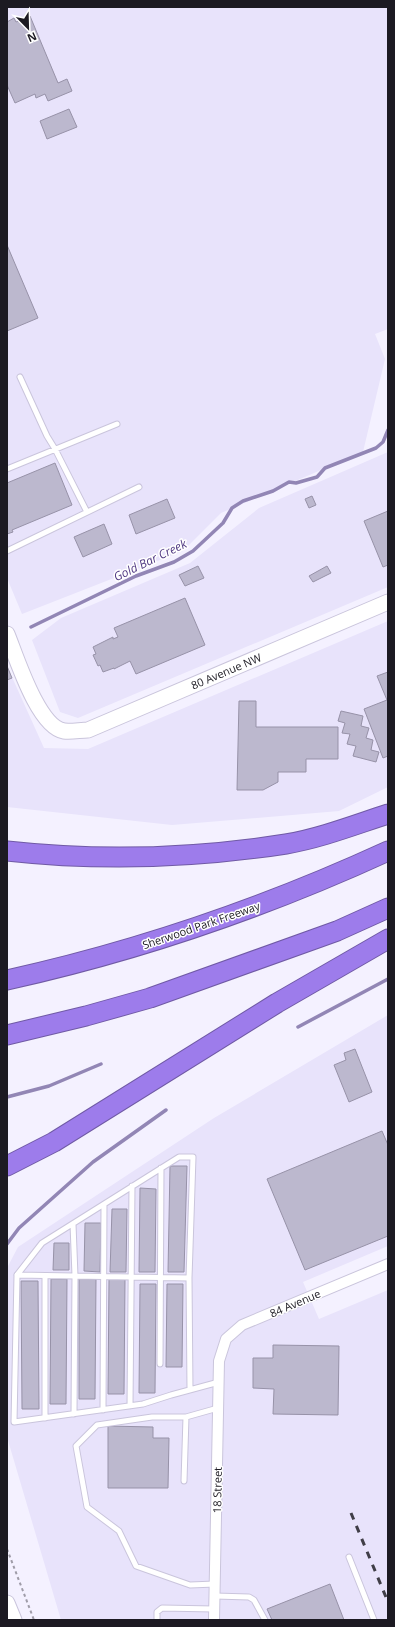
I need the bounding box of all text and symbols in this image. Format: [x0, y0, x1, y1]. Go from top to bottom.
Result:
north arrow [8, 8, 48, 48]
text: N [25, 29, 39, 46]
water label: Gold Bar Creek [111, 534, 190, 585]
street label: 80 Avenue NW [189, 649, 263, 693]
street label: Sherwood Park Freeway [140, 898, 262, 952]
street label: 84 Avenue [267, 1286, 323, 1320]
street label: 18 Street [209, 1467, 225, 1513]

